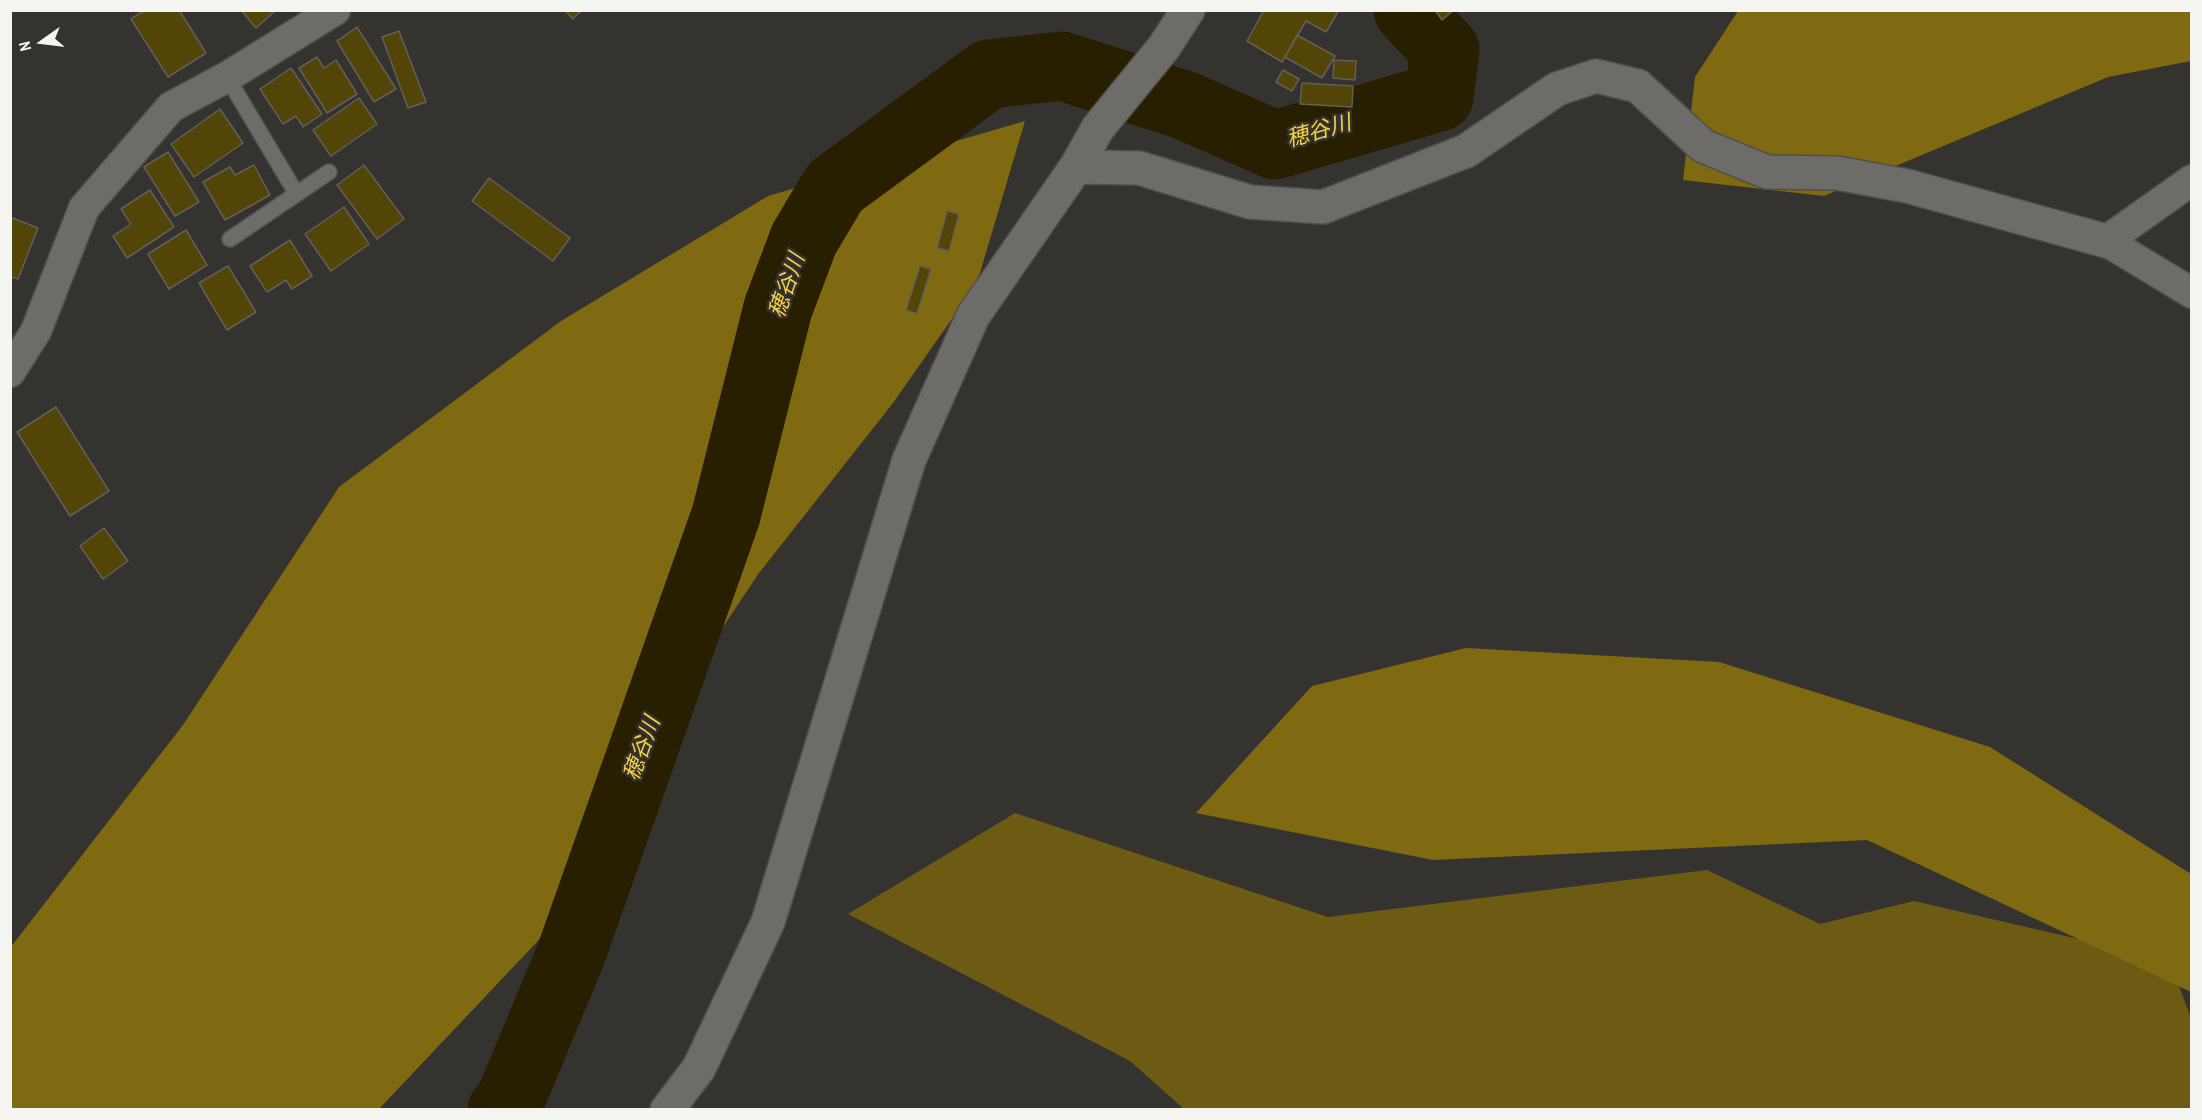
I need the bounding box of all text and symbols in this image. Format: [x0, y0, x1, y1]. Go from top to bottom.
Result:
north arrow [12, 12, 72, 72]
text: N [13, 39, 36, 54]
water label: 穂谷川 [1284, 110, 1354, 154]
water label: 穂谷川 [765, 251, 811, 321]
water label: 穂谷川 [619, 713, 667, 785]

